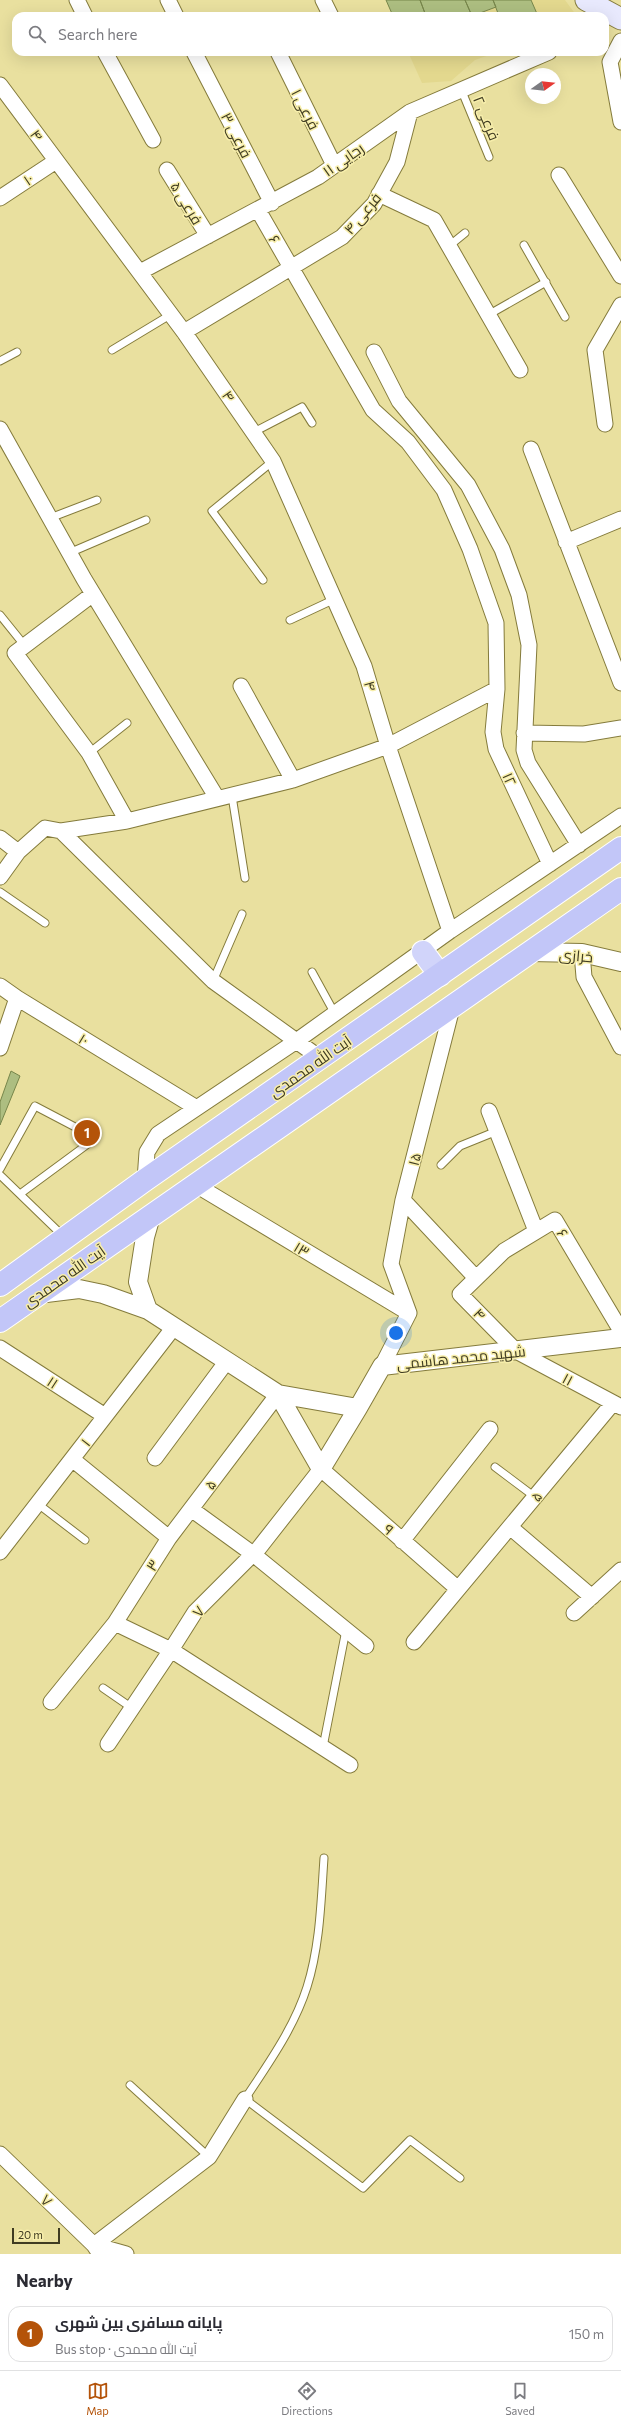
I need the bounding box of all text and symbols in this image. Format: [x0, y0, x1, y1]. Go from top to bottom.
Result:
search box [12, 12, 609, 56]
icon: search [26, 23, 48, 45]
text: Search here [58, 25, 137, 43]
north arrow [525, 68, 561, 104]
street label: فرعی ۱ [286, 86, 324, 133]
street label: فرعی ۲ [468, 93, 504, 144]
street label: فرعی ۳ [216, 109, 256, 162]
street label: ۴ [27, 126, 47, 144]
street label: رجایی ۱۱ [319, 138, 368, 181]
street label: ۱۰ [19, 169, 37, 189]
street label: فرعی ۵ [166, 178, 207, 229]
street label: فرعی ۴ [339, 189, 386, 239]
street label: ۶ [265, 231, 285, 247]
street label: ۴ [219, 387, 239, 405]
street label: ۴ [361, 679, 381, 693]
street label: ۱۲ [499, 770, 521, 789]
street label: خرازی [558, 945, 594, 967]
street label: ۱۰ [76, 1029, 92, 1049]
street label: آیت الله محمدی [265, 1031, 356, 1103]
pin: 1 [74, 1118, 100, 1148]
street label: ۱۵ [404, 1151, 424, 1167]
street label: ۶ [553, 1225, 573, 1241]
street label: ۱۳ [291, 1237, 313, 1261]
street label: آیت الله محمدی [19, 1241, 110, 1313]
street label: ۴ [470, 1304, 490, 1324]
your location [386, 1323, 406, 1343]
street label: شهید محمد هاشمی [396, 1341, 527, 1375]
street label: ۱۱ [560, 1369, 576, 1389]
street label: ۱۱ [44, 1372, 62, 1392]
street label: ۱ [76, 1435, 94, 1449]
street label: ۵ [200, 1475, 220, 1493]
street label: ۵ [526, 1487, 546, 1505]
street label: ۹ [380, 1520, 398, 1538]
street label: ۳ [142, 1556, 162, 1574]
street label: ۷ [188, 1602, 208, 1620]
street label: ۷ [37, 2190, 57, 2210]
scale bar [12, 2226, 60, 2245]
text: 20 m [18, 2228, 43, 2241]
text: Nearby [16, 2270, 73, 2291]
text: پایانه مسافری بین شهری [55, 2313, 222, 2331]
text: 1 [27, 2326, 33, 2342]
text: 150 m [569, 2326, 604, 2342]
text: Bus stop · آیت الله محمدی [55, 2341, 197, 2357]
tab: Map [86, 2380, 109, 2417]
tab: Directions [281, 2380, 333, 2417]
tab: Saved [505, 2380, 535, 2417]

